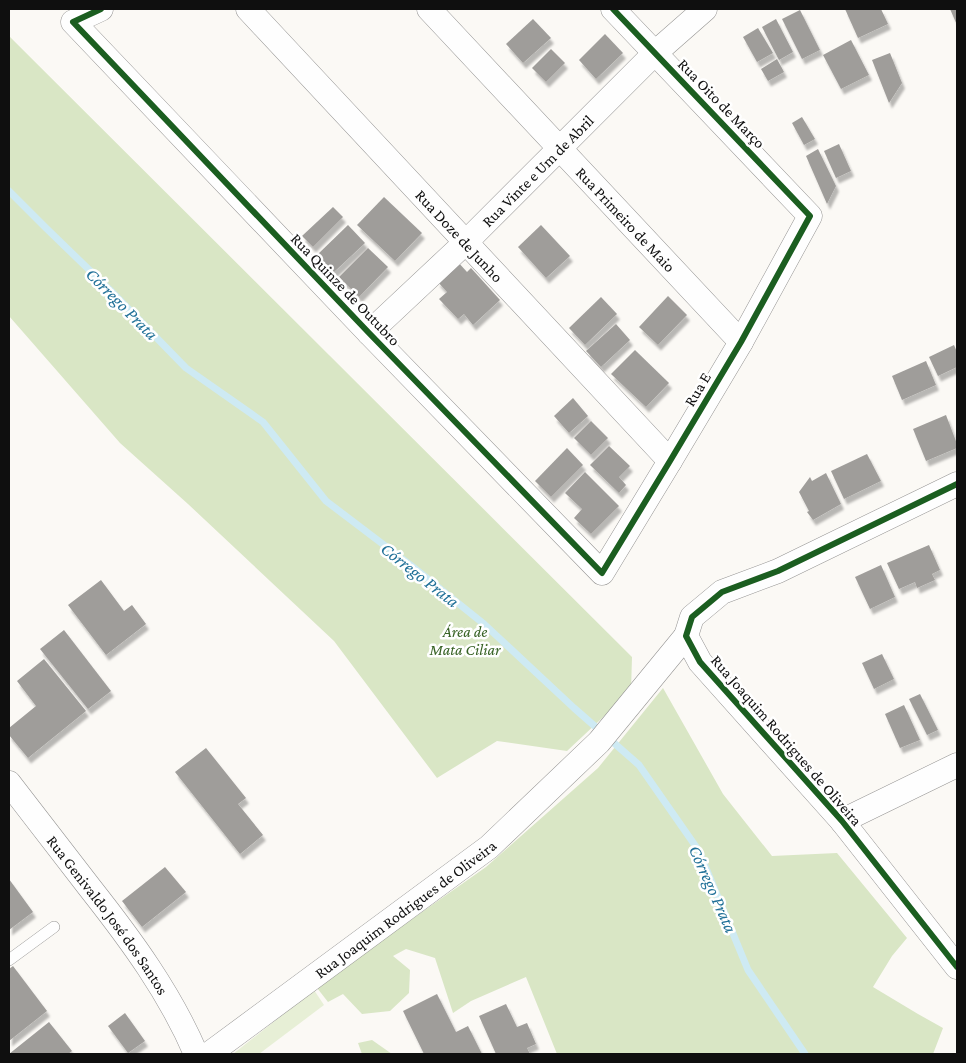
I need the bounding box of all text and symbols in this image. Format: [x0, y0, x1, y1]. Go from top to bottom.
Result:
street label: Rua Oito de Março [674, 55, 769, 152]
street label: Rua Vinte e Um de Abril [479, 112, 597, 230]
street label: Rua Primeiro de Maio [572, 164, 679, 275]
street label: Rua Doze de Junho [412, 186, 506, 286]
street label: Rua Quinze de Outubro [288, 230, 404, 349]
water label: Córrego Prata [82, 264, 162, 344]
street label: Rua E [681, 369, 714, 409]
water label: Córrego Prata [377, 538, 463, 612]
park label: Área de Mata Ciliar [428, 623, 501, 658]
street label: Rua Joaquim Rodrigues de Oliveira [707, 652, 866, 830]
street label: Rua Genivaldo José dos Santos [44, 832, 172, 998]
street label: Rua Joaquim Rodrigues de Oliveira [312, 837, 500, 982]
water label: Córrego Prata [685, 842, 741, 936]

